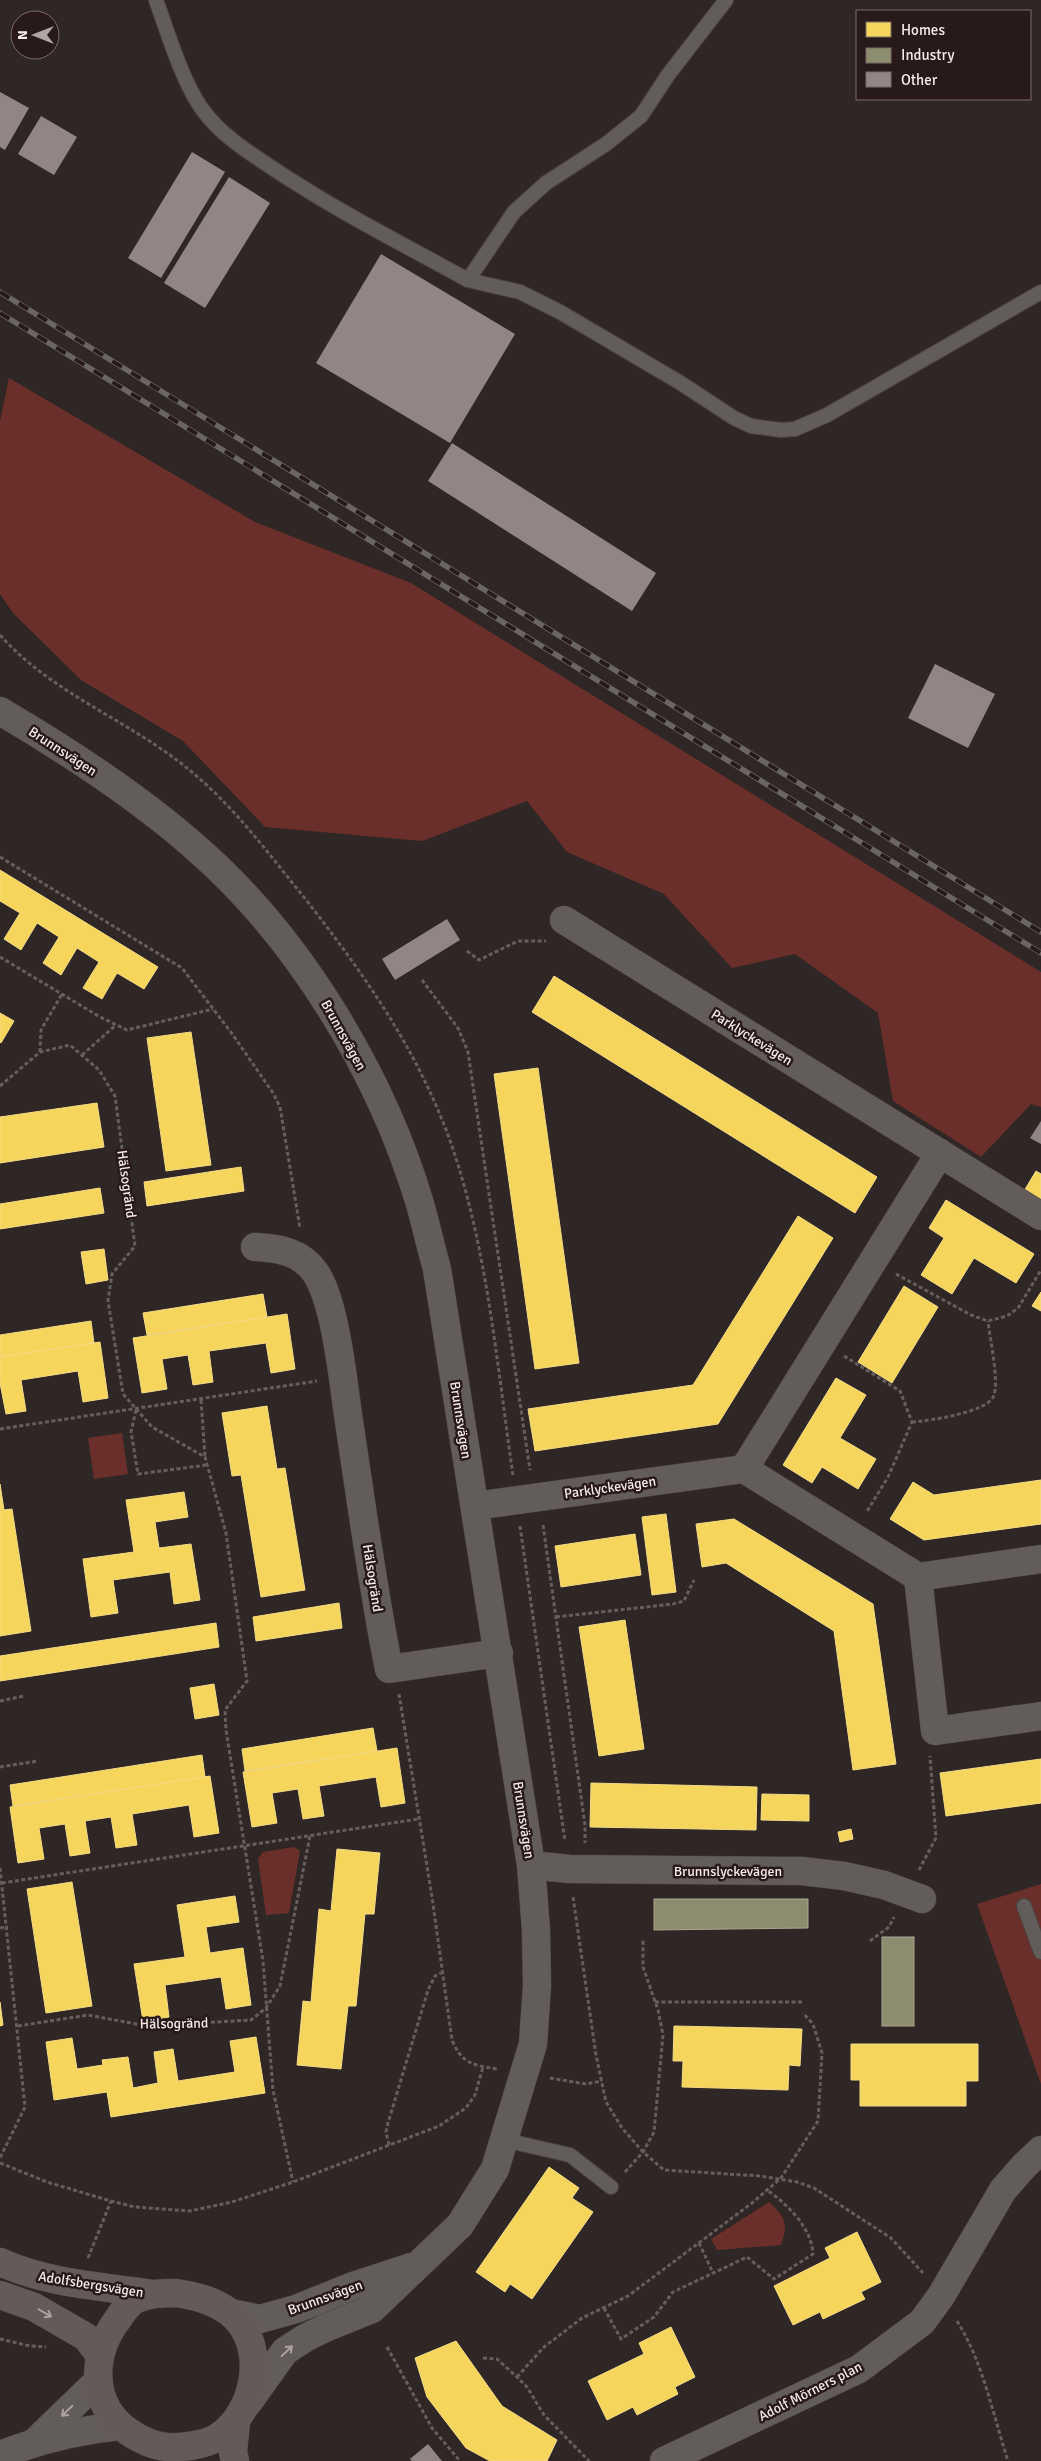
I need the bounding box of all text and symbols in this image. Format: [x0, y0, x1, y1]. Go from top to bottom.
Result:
north arrow [10, 10, 60, 60]
legend [856, 10, 1031, 100]
text: Homes [901, 21, 945, 39]
text: N [14, 30, 31, 40]
text: Industry [901, 46, 954, 64]
text: Other [901, 71, 938, 89]
street label: Brunnsvägen [25, 723, 100, 780]
street label: Brunnsvägen [317, 997, 370, 1073]
street label: Parklyckevägen [708, 1006, 796, 1069]
street label: Hälsogränd [113, 1149, 140, 1219]
street label: Brunnsvägen [446, 1380, 475, 1460]
street label: Parklyckevägen [563, 1473, 657, 1502]
street label: Hälsogränd [359, 1543, 386, 1613]
street label: Brunnsvägen [509, 1780, 538, 1860]
street label: Brunnslyckevägen [674, 1863, 782, 1880]
street label: Hälsogränd [140, 2014, 208, 2033]
street label: Adolfsbergsvägen [37, 2268, 145, 2301]
street label: Brunnsvägen [286, 2276, 365, 2319]
one-way arrow [37, 2309, 52, 2319]
one-way arrow [280, 2346, 293, 2358]
street label: Adolf Mörners plan [756, 2358, 865, 2425]
one-way arrow [61, 2405, 73, 2417]

